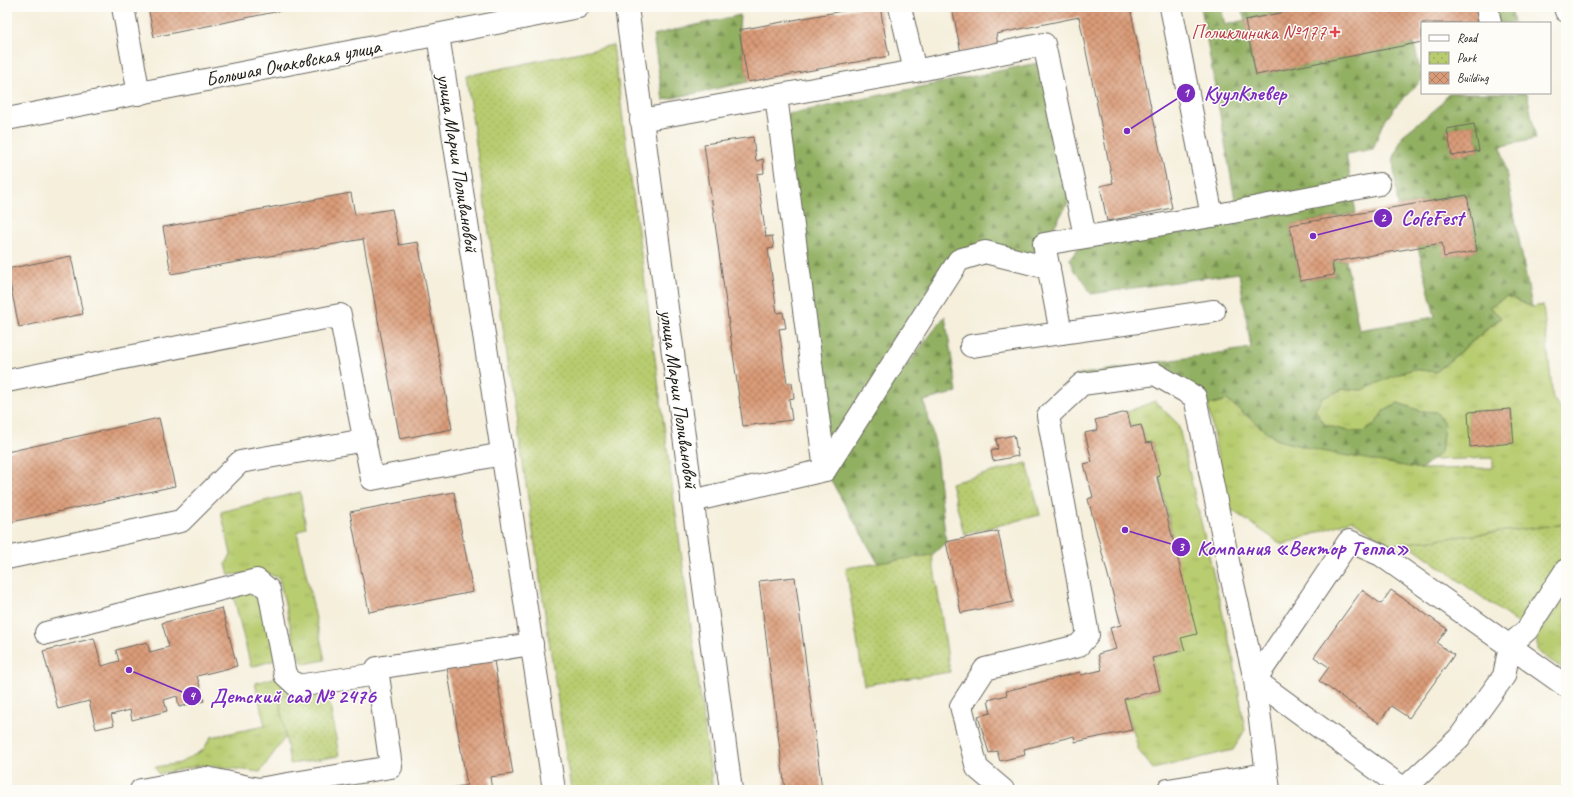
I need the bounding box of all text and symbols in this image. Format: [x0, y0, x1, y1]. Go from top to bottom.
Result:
place label: Поликлиника №177 [1191, 20, 1327, 45]
legend [1421, 22, 1551, 94]
marker: Поликлиника №177 [1329, 26, 1341, 38]
text: Road [1457, 30, 1479, 46]
street label: Большая Очаковская улица [203, 34, 384, 92]
text: Park [1457, 50, 1478, 66]
text: Building [1457, 70, 1489, 86]
street label: улица Марии Поливановой [431, 71, 485, 256]
callout: КуулКлевер [1176, 76, 1295, 109]
text: КуулКлевер [1204, 80, 1288, 107]
text: 1 [1183, 85, 1190, 101]
callout: CofeFest [1373, 201, 1471, 234]
text: CofeFest [1401, 205, 1466, 231]
text: 2 [1380, 210, 1387, 226]
street label: улица Марии Поливановой [654, 307, 704, 492]
callout: Компания «Вектор Тепла» [1171, 531, 1416, 564]
text: Компания «Вектор Тепла» [1197, 535, 1409, 561]
text: 3 [1178, 539, 1185, 555]
callout: Детский сад № 2476 [182, 679, 383, 712]
text: Детский сад № 2476 [210, 683, 378, 709]
text: 4 [189, 688, 196, 704]

